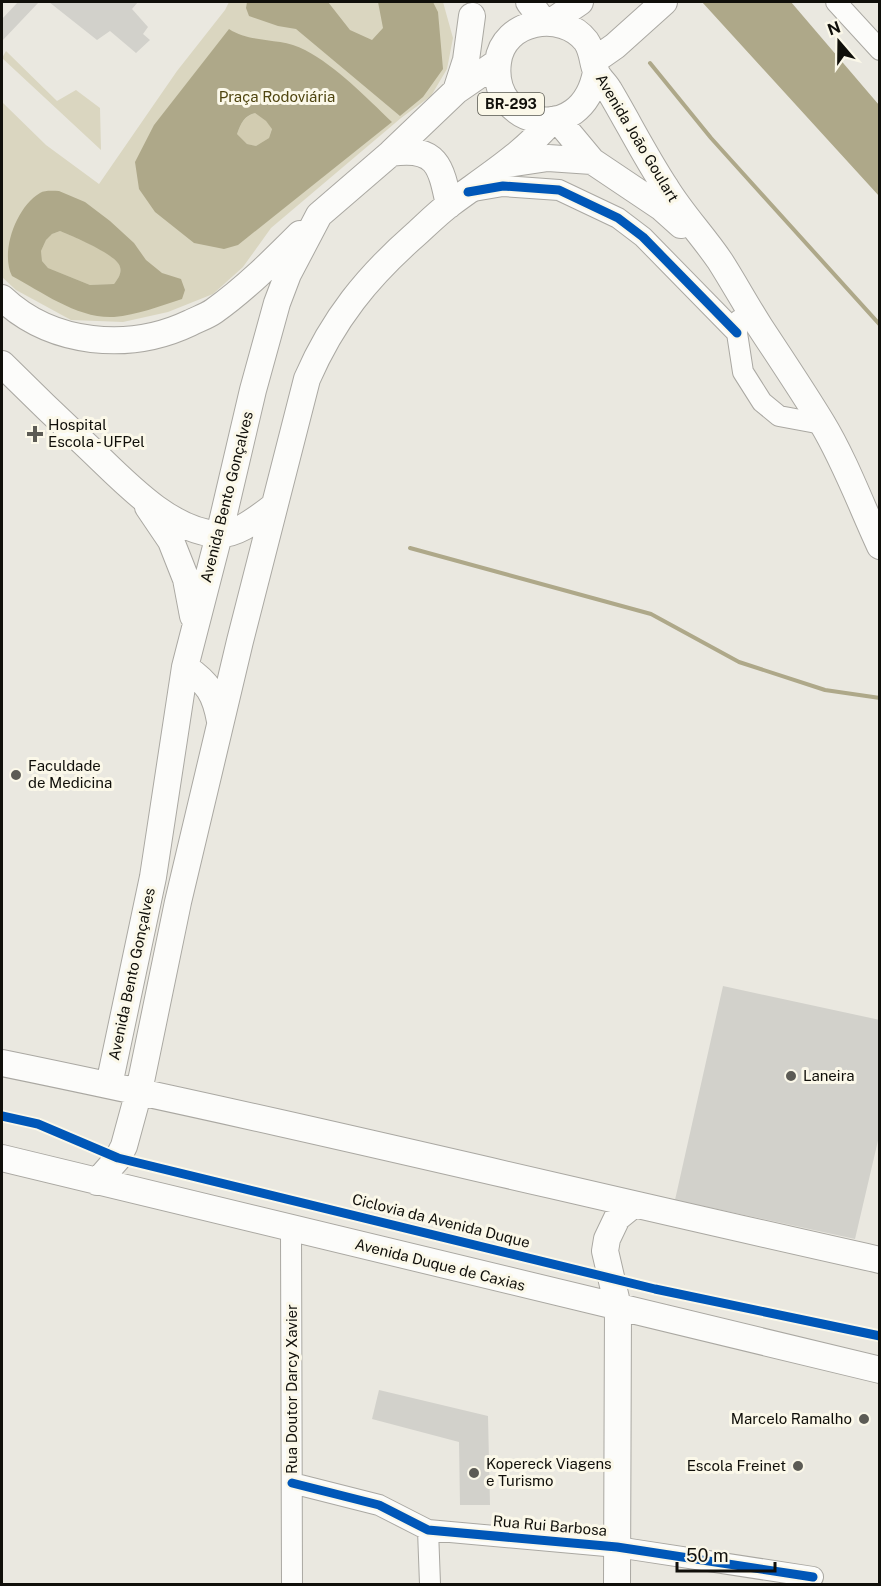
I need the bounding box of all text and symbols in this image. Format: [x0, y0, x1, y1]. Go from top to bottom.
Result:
north arrow [809, 12, 869, 72]
text: N [825, 17, 843, 39]
street label: Avenida João Goulart [593, 71, 682, 205]
park label: Praça Rodoviária [219, 88, 335, 105]
road number: BR-293 [478, 93, 544, 115]
street label: Avenida Bento Gonçalves [197, 410, 256, 584]
place label: Hospital Escola - UFPel [48, 416, 145, 450]
marker: Hospital Escola - UFPel [26, 425, 44, 443]
place label: Faculdade de Medicina [28, 757, 112, 791]
marker: Faculdade de Medicina [9, 768, 23, 782]
street label: Avenida Bento Gonçalves [105, 886, 158, 1062]
place label: Laneira [803, 1067, 855, 1084]
marker: Laneira [784, 1069, 798, 1083]
street label: Ciclovia da Avenida Duque [350, 1190, 532, 1251]
street label: Avenida Duque de Caxias [353, 1235, 527, 1294]
street label: Rua Doutor Darcy Xavier [283, 1304, 300, 1474]
place label: Marcelo Ramalho [731, 1410, 852, 1427]
marker: Marcelo Ramalho [857, 1412, 871, 1426]
place label: Kopereck Viagens e Turismo [486, 1455, 612, 1489]
place label: Escola Freinet [687, 1457, 786, 1474]
marker: Escola Freinet [791, 1459, 805, 1473]
marker: Kopereck Viagens e Turismo [467, 1466, 481, 1480]
street label: Rua Rui Barbosa [492, 1512, 608, 1539]
scale bar [677, 1535, 774, 1573]
text: 50 m [686, 1545, 729, 1566]

